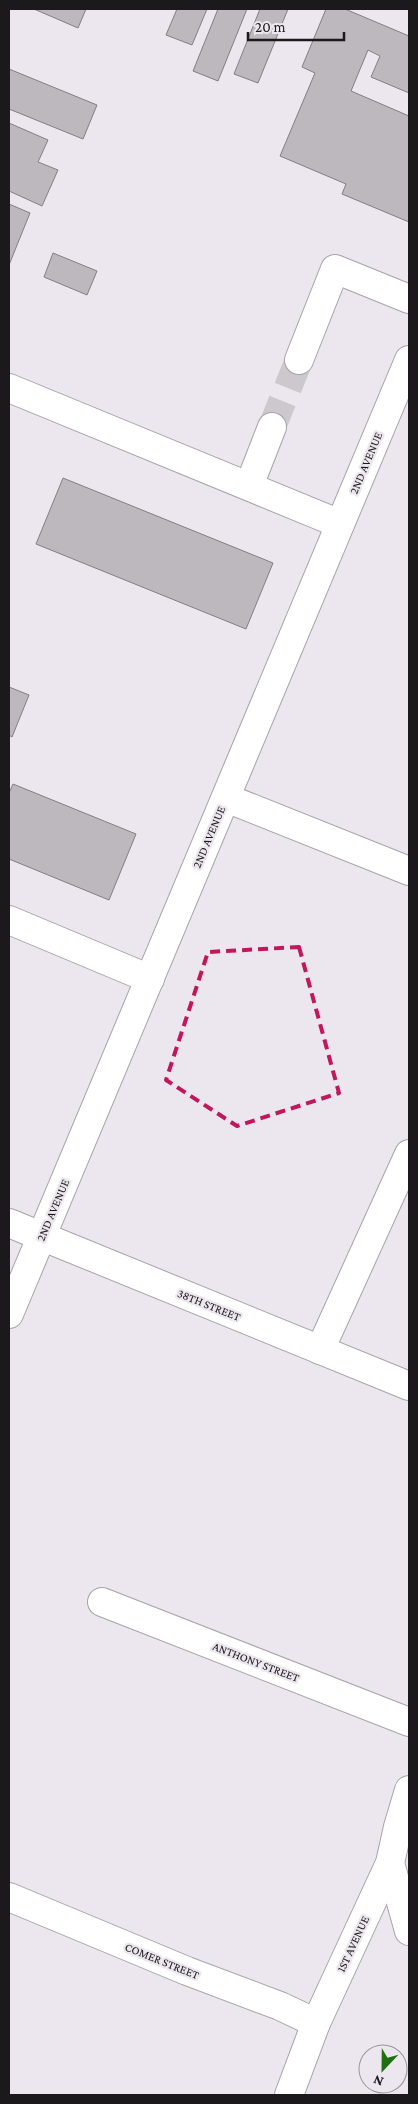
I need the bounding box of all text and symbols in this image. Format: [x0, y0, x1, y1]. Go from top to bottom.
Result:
scale bar [248, 10, 344, 42]
text: 20 m [255, 19, 286, 35]
street label: 2ND AVENUE [347, 429, 386, 496]
street label: 2ND AVENUE [190, 803, 229, 870]
street label: 2ND AVENUE [34, 1176, 73, 1243]
street label: 38TH STREET [175, 1286, 243, 1324]
street label: ANTHONY STREET [211, 1639, 302, 1685]
street label: 1ST AVENUE [334, 1913, 372, 1974]
street label: COMER STREET [123, 1940, 202, 1982]
north arrow [358, 2044, 408, 2094]
text: N [370, 2072, 386, 2090]

